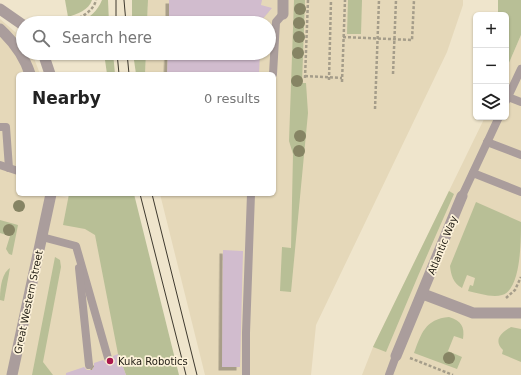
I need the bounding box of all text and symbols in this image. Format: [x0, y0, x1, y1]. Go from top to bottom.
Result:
map controls [473, 12, 509, 120]
button: + [473, 12, 509, 48]
search box [16, 16, 276, 60]
icon: search [30, 27, 52, 49]
text: Search here [62, 29, 152, 47]
button: − [473, 48, 509, 84]
button: layers [473, 84, 509, 120]
text: Nearby [32, 88, 101, 108]
text: 0 results [204, 91, 260, 106]
street label: Atlantic Way [426, 214, 459, 276]
street label: Great Western Street [12, 249, 45, 355]
marker: Kuka Robotics [105, 356, 115, 366]
place label: Kuka Robotics [118, 356, 188, 367]

